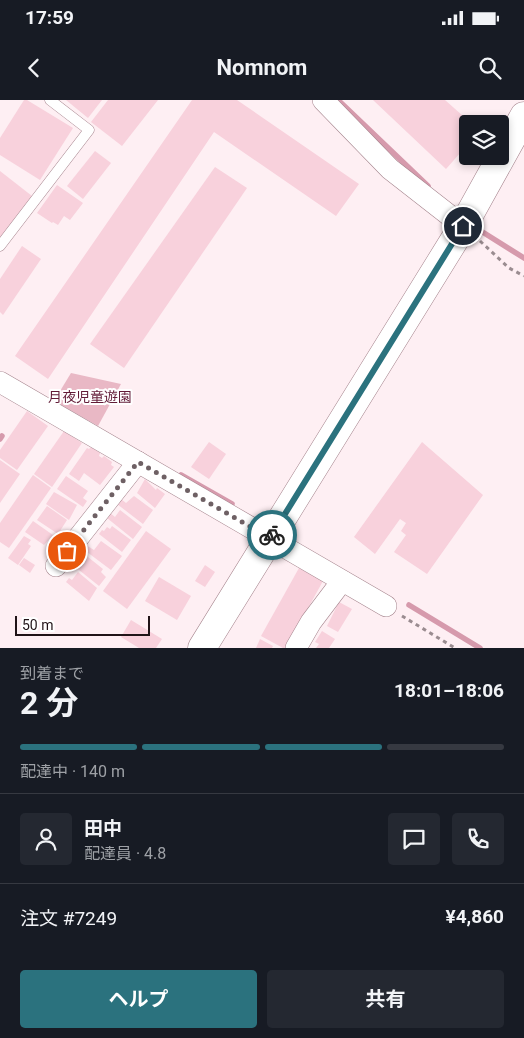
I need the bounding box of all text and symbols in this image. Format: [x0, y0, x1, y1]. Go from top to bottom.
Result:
text: 17:59 [25, 6, 74, 29]
icon: back [20, 54, 48, 82]
icon: search [476, 54, 504, 82]
text: Nomnom [217, 55, 307, 80]
map controls [459, 115, 509, 165]
button: layers [459, 115, 509, 165]
pin [442, 205, 484, 247]
icon: home [449, 212, 477, 240]
park label: 月夜児童遊園 [48, 389, 132, 405]
courier [247, 510, 297, 560]
icon: bike [258, 521, 286, 549]
pin [46, 530, 88, 572]
icon: bag [53, 537, 81, 565]
scale bar [15, 613, 150, 636]
text: 50 m [22, 617, 54, 633]
text: 到着まで [20, 664, 84, 683]
text: 18:01–18:06 [394, 679, 504, 702]
text: 2 分 [20, 684, 78, 722]
text: 配達中 · 140 m [20, 762, 125, 781]
button: person [20, 813, 72, 865]
button: chat [388, 813, 440, 865]
button: phone [452, 813, 504, 865]
text: 田中 [84, 817, 122, 840]
text: 配達員 · 4.8 [84, 844, 166, 863]
text: ¥4,860 [446, 905, 504, 928]
text: 注文 #7249 [20, 907, 117, 930]
button: ヘルプ [20, 970, 257, 1028]
button: 共有 [267, 970, 504, 1028]

